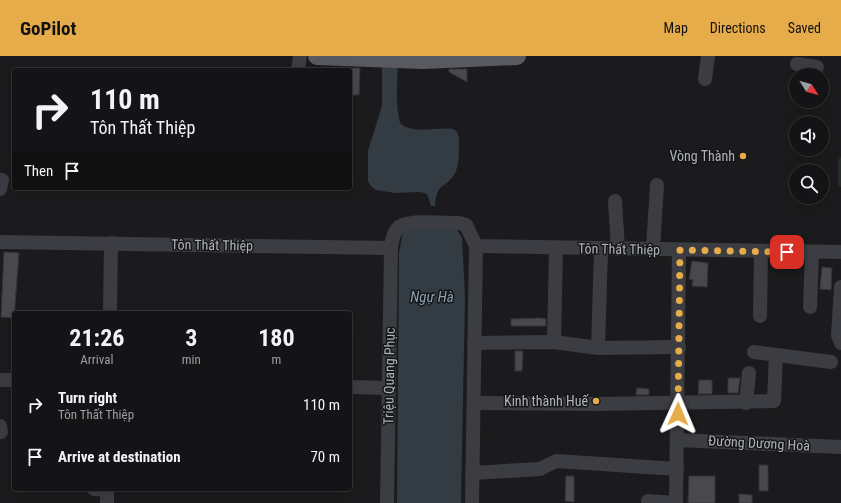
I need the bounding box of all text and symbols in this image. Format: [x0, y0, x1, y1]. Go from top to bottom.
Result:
text: GoPilot [20, 17, 76, 40]
text: Map [664, 20, 688, 36]
text: Directions [710, 20, 766, 36]
text: Saved [788, 20, 821, 36]
north arrow [789, 68, 829, 108]
map controls [789, 68, 829, 204]
text: 110 m [90, 83, 160, 116]
icon: right [24, 84, 76, 136]
button: sound [789, 116, 829, 156]
text: Tôn Thất Thiệp [90, 117, 195, 138]
place label: Vòng Thành [670, 148, 735, 164]
marker: Vòng Thành [738, 151, 748, 161]
icon: arrive [61, 160, 83, 182]
text: Then [24, 162, 53, 180]
button: search [789, 164, 829, 204]
pin [770, 235, 804, 269]
street label: Tôn Thất Thiệp [171, 236, 253, 254]
street label: Tôn Thất Thiệp [578, 240, 660, 258]
icon: arrive [776, 241, 798, 263]
water label: Ngự Hà [410, 288, 454, 306]
text: 21:26 [69, 324, 124, 352]
text: 3 [185, 324, 197, 352]
text: 180 [258, 324, 295, 352]
street label: Triệu Quang Phục [380, 327, 398, 425]
text: Arrival [80, 352, 113, 367]
text: min [182, 352, 201, 367]
text: m [272, 352, 281, 367]
text: Turn right [58, 389, 117, 407]
place label: Kinh thành Huế [504, 393, 589, 409]
position arrow [657, 393, 699, 435]
icon: right [24, 394, 46, 416]
text: 110 m [303, 396, 340, 414]
marker: Kinh thành Huế [591, 396, 601, 406]
text: Tôn Thất Thiệp [58, 407, 134, 422]
street label: Đường Dương Hoà [708, 432, 810, 454]
icon: arrive [24, 446, 46, 468]
text: Arrive at destination [58, 448, 181, 466]
text: 70 m [310, 448, 340, 466]

